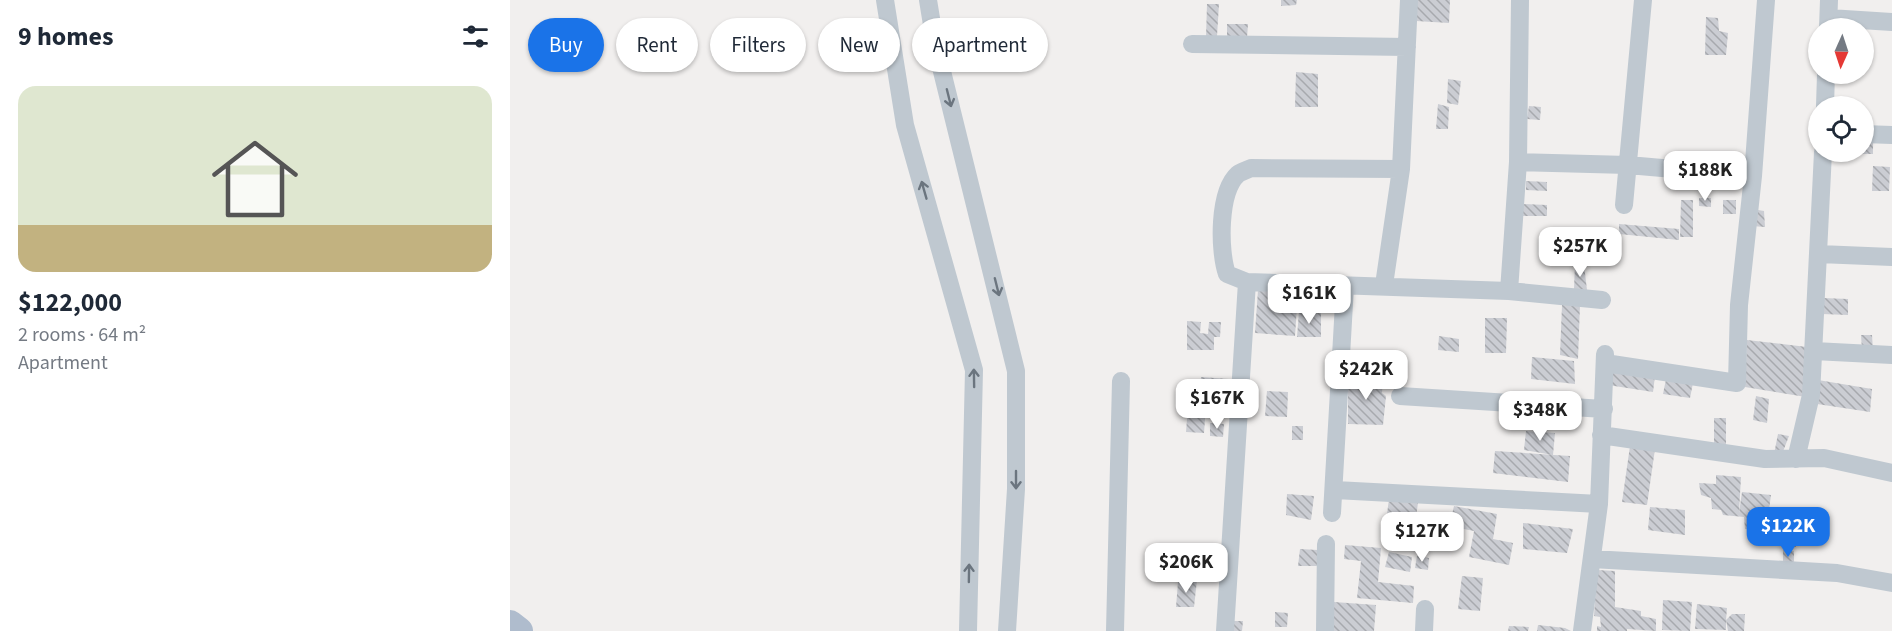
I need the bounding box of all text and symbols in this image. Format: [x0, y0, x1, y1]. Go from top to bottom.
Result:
text: 9 homes [18, 18, 113, 55]
chip: Buy [528, 18, 604, 72]
chip: Rent [616, 18, 698, 72]
chip: Filters [710, 18, 806, 72]
chip: New [818, 18, 900, 72]
chip: Apartment [912, 18, 1048, 72]
north arrow [1808, 18, 1874, 84]
map controls [1808, 18, 1874, 162]
icon: filters [459, 20, 492, 53]
one-way arrow [944, 88, 956, 107]
button: locate [1808, 96, 1874, 162]
icon: home [201, 125, 309, 233]
pin: $188K [1663, 151, 1747, 202]
text: $188K [1678, 156, 1732, 184]
one-way arrow [917, 180, 929, 199]
pin: $257K [1538, 227, 1622, 278]
text: $257K [1553, 232, 1607, 260]
pin: $161K [1267, 274, 1351, 325]
one-way arrow [991, 277, 1003, 296]
text: $161K [1282, 279, 1336, 307]
text: $122,000 [18, 284, 122, 321]
text: 2 rooms · 64 m² [18, 321, 146, 349]
text: Apartment [18, 349, 108, 377]
pin: $242K [1324, 350, 1408, 401]
text: $242K [1339, 355, 1393, 383]
one-way arrow [968, 368, 980, 388]
pin: $167K [1175, 379, 1259, 430]
text: $167K [1190, 384, 1244, 412]
pin: $348K [1498, 391, 1582, 442]
text: $348K [1513, 396, 1567, 424]
one-way arrow [1010, 470, 1022, 490]
pin: $122K [1746, 507, 1830, 558]
pin: $127K [1380, 512, 1464, 563]
text: $122K [1761, 512, 1815, 540]
text: $127K [1395, 517, 1449, 545]
pin: $206K [1144, 543, 1228, 594]
text: $206K [1159, 548, 1213, 576]
one-way arrow [963, 563, 975, 583]

